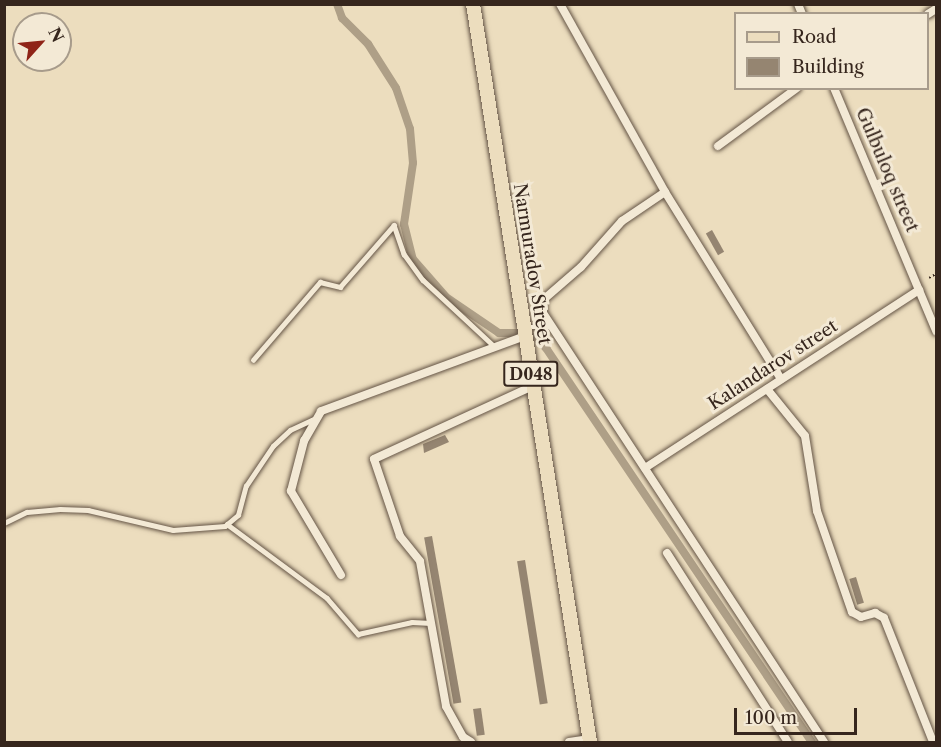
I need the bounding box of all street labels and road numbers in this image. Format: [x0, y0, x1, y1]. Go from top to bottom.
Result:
street label: Gulbuloq street [851, 105, 923, 235]
street label: Narmuradov Street [509, 182, 555, 346]
street label: Kalandarov street [704, 315, 842, 415]
road number: D048 [502, 361, 560, 387]

